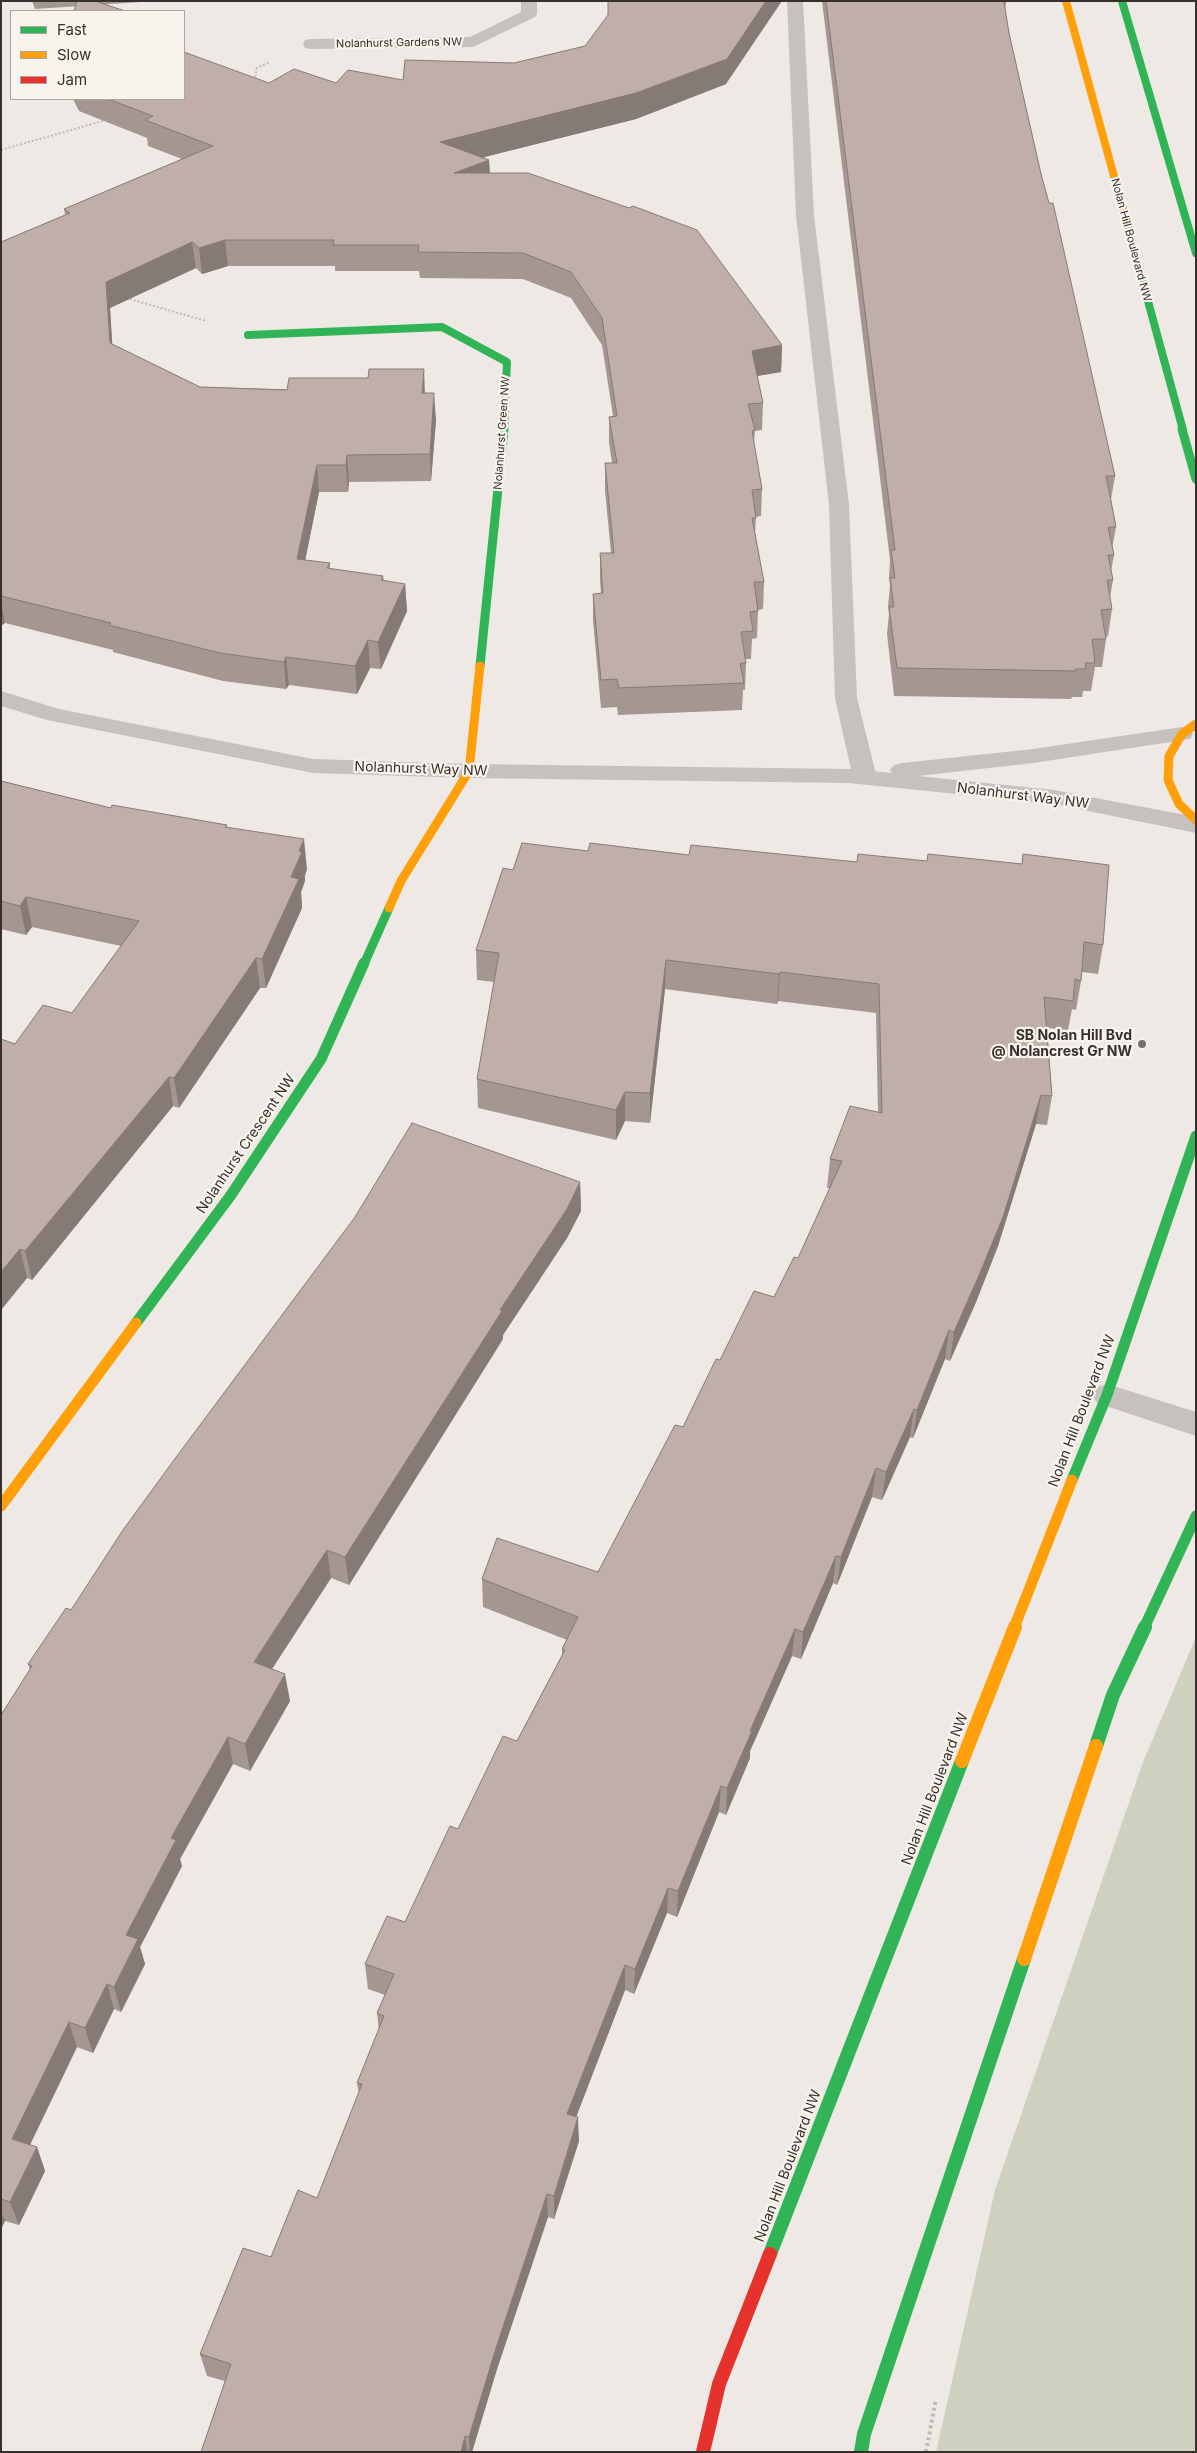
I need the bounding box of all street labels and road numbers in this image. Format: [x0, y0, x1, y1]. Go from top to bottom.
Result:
street label: Nolanhurst Gardens NW [336, 35, 462, 51]
street label: Nolan Hill Boulevard NW [1108, 177, 1154, 303]
street label: Nolanhurst Green NW [491, 376, 513, 490]
street label: Nolanhurst Way NW [354, 758, 488, 780]
street label: Nolanhurst Way NW [956, 780, 1090, 812]
street label: Nolanhurst Crescent NW [193, 1071, 299, 1217]
street label: Nolan Hill Boulevard NW [1045, 1333, 1119, 1489]
street label: Nolan Hill Boulevard NW [898, 1711, 972, 1867]
street label: Nolan Hill Boulevard NW [751, 2088, 825, 2244]

